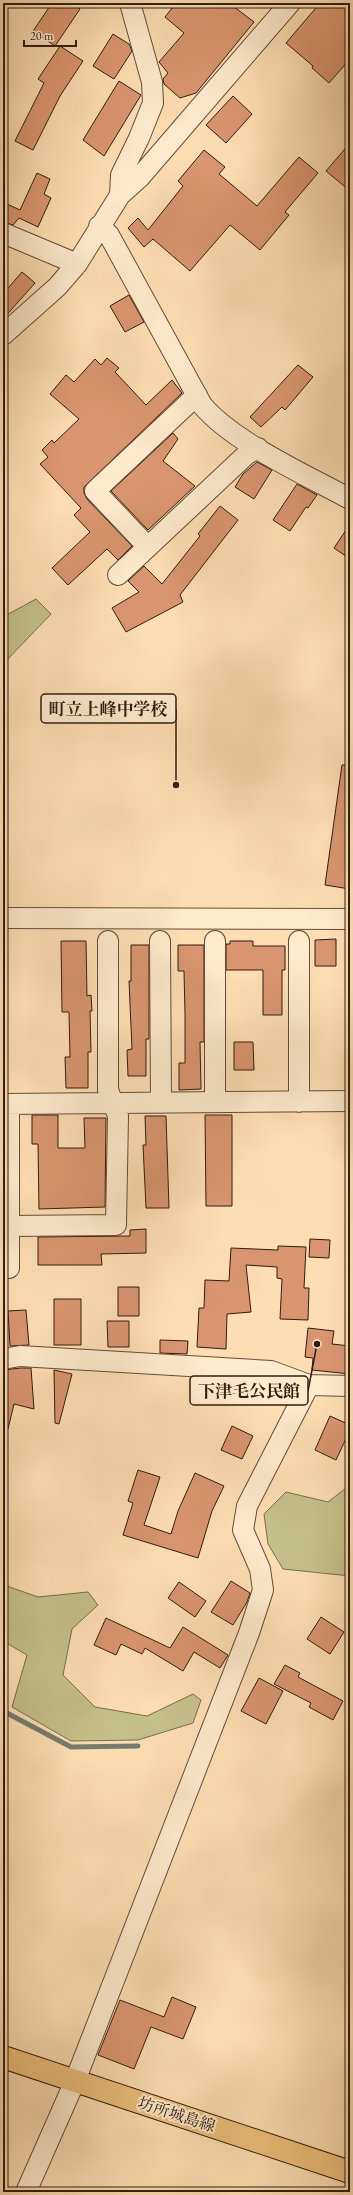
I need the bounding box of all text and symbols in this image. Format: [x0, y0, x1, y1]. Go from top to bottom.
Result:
scale bar [24, 22, 76, 48]
text: 20 m [30, 28, 54, 44]
callout: 町立上峰中学校 [41, 694, 176, 723]
text: 町立上峰中学校 [49, 698, 168, 720]
callout: 下津毛公民館 [190, 1376, 308, 1405]
text: 下津毛公民館 [198, 1380, 300, 1402]
street label: 坊所城島線 [136, 2092, 218, 2137]

